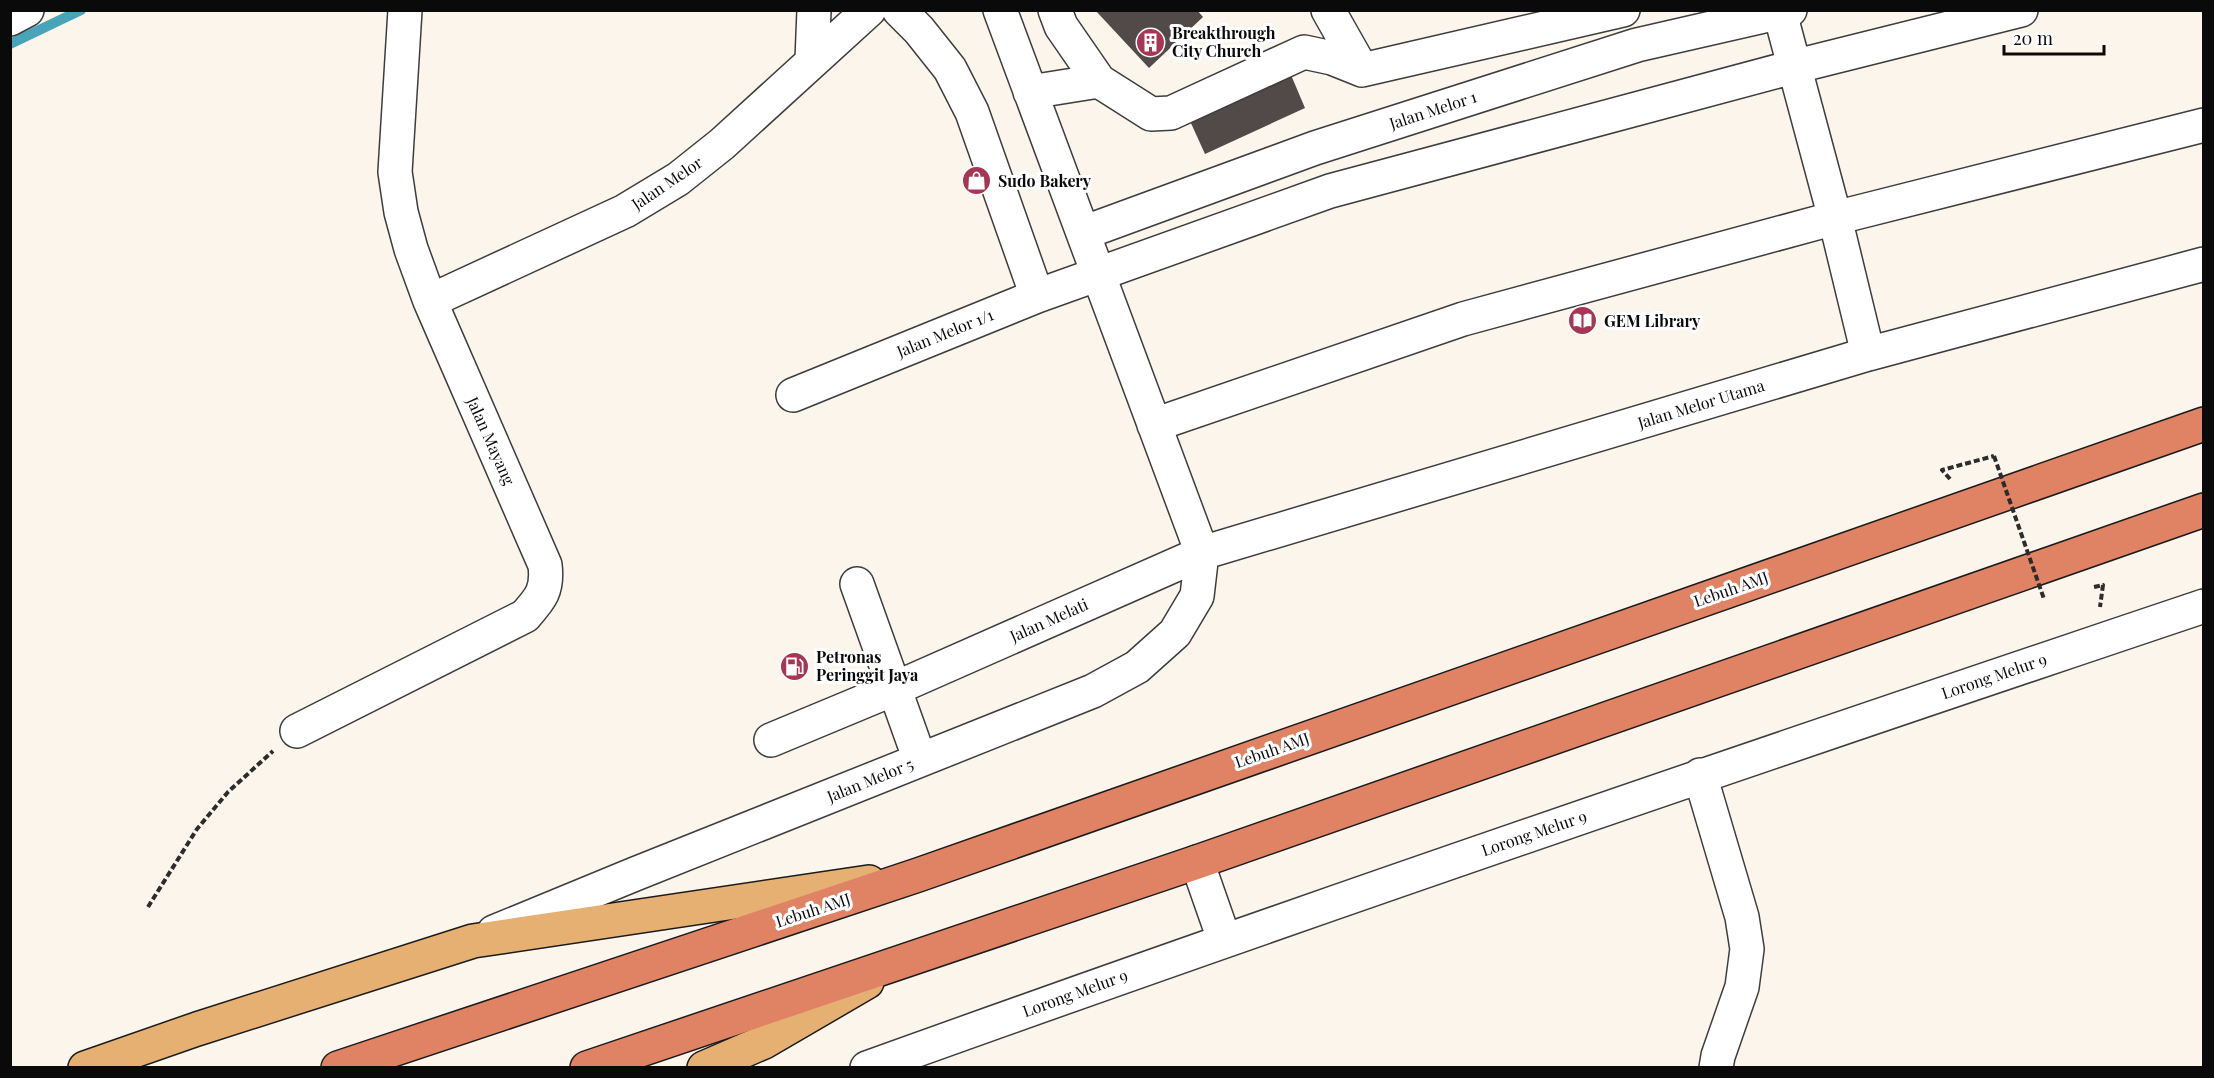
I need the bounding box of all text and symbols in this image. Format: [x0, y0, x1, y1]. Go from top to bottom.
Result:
scale bar [2004, 18, 2104, 56]
place label: Breakthrough City Church [1172, 22, 1276, 61]
building icon: Breakthrough City Church [1135, 26, 1167, 58]
text: 20 m [2013, 26, 2053, 50]
street label: Jalan Melor 1 [1386, 86, 1479, 134]
street label: Jalan Melor [626, 151, 706, 214]
shop icon: Sudo Bakery [961, 165, 993, 197]
place label: Sudo Bakery [998, 170, 1092, 191]
street label: Jalan Melor 1/1 [892, 304, 996, 362]
library icon: GEM Library [1567, 305, 1599, 337]
place label: GEM Library [1604, 310, 1701, 331]
street label: Jalan Melor Utama [1634, 374, 1767, 433]
street label: Jalan Mayang [462, 392, 520, 489]
street label: Lebuh AMJ [1691, 566, 1771, 611]
street label: Jalan Melati [1005, 593, 1092, 647]
place label: Petronas Peringgit Jaya [816, 646, 919, 685]
street label: Lorong Melur 9 [1938, 648, 2049, 703]
fuel station icon: Petronas Peringgit Jaya [779, 650, 811, 682]
street label: Lebuh AMJ [1232, 727, 1312, 772]
street label: Jalan Melor 5 [823, 753, 916, 807]
street label: Lorong Melur 9 [1478, 805, 1589, 860]
street label: Lebuh AMJ [773, 888, 853, 931]
street label: Lorong Melur 9 [1020, 964, 1130, 1021]

